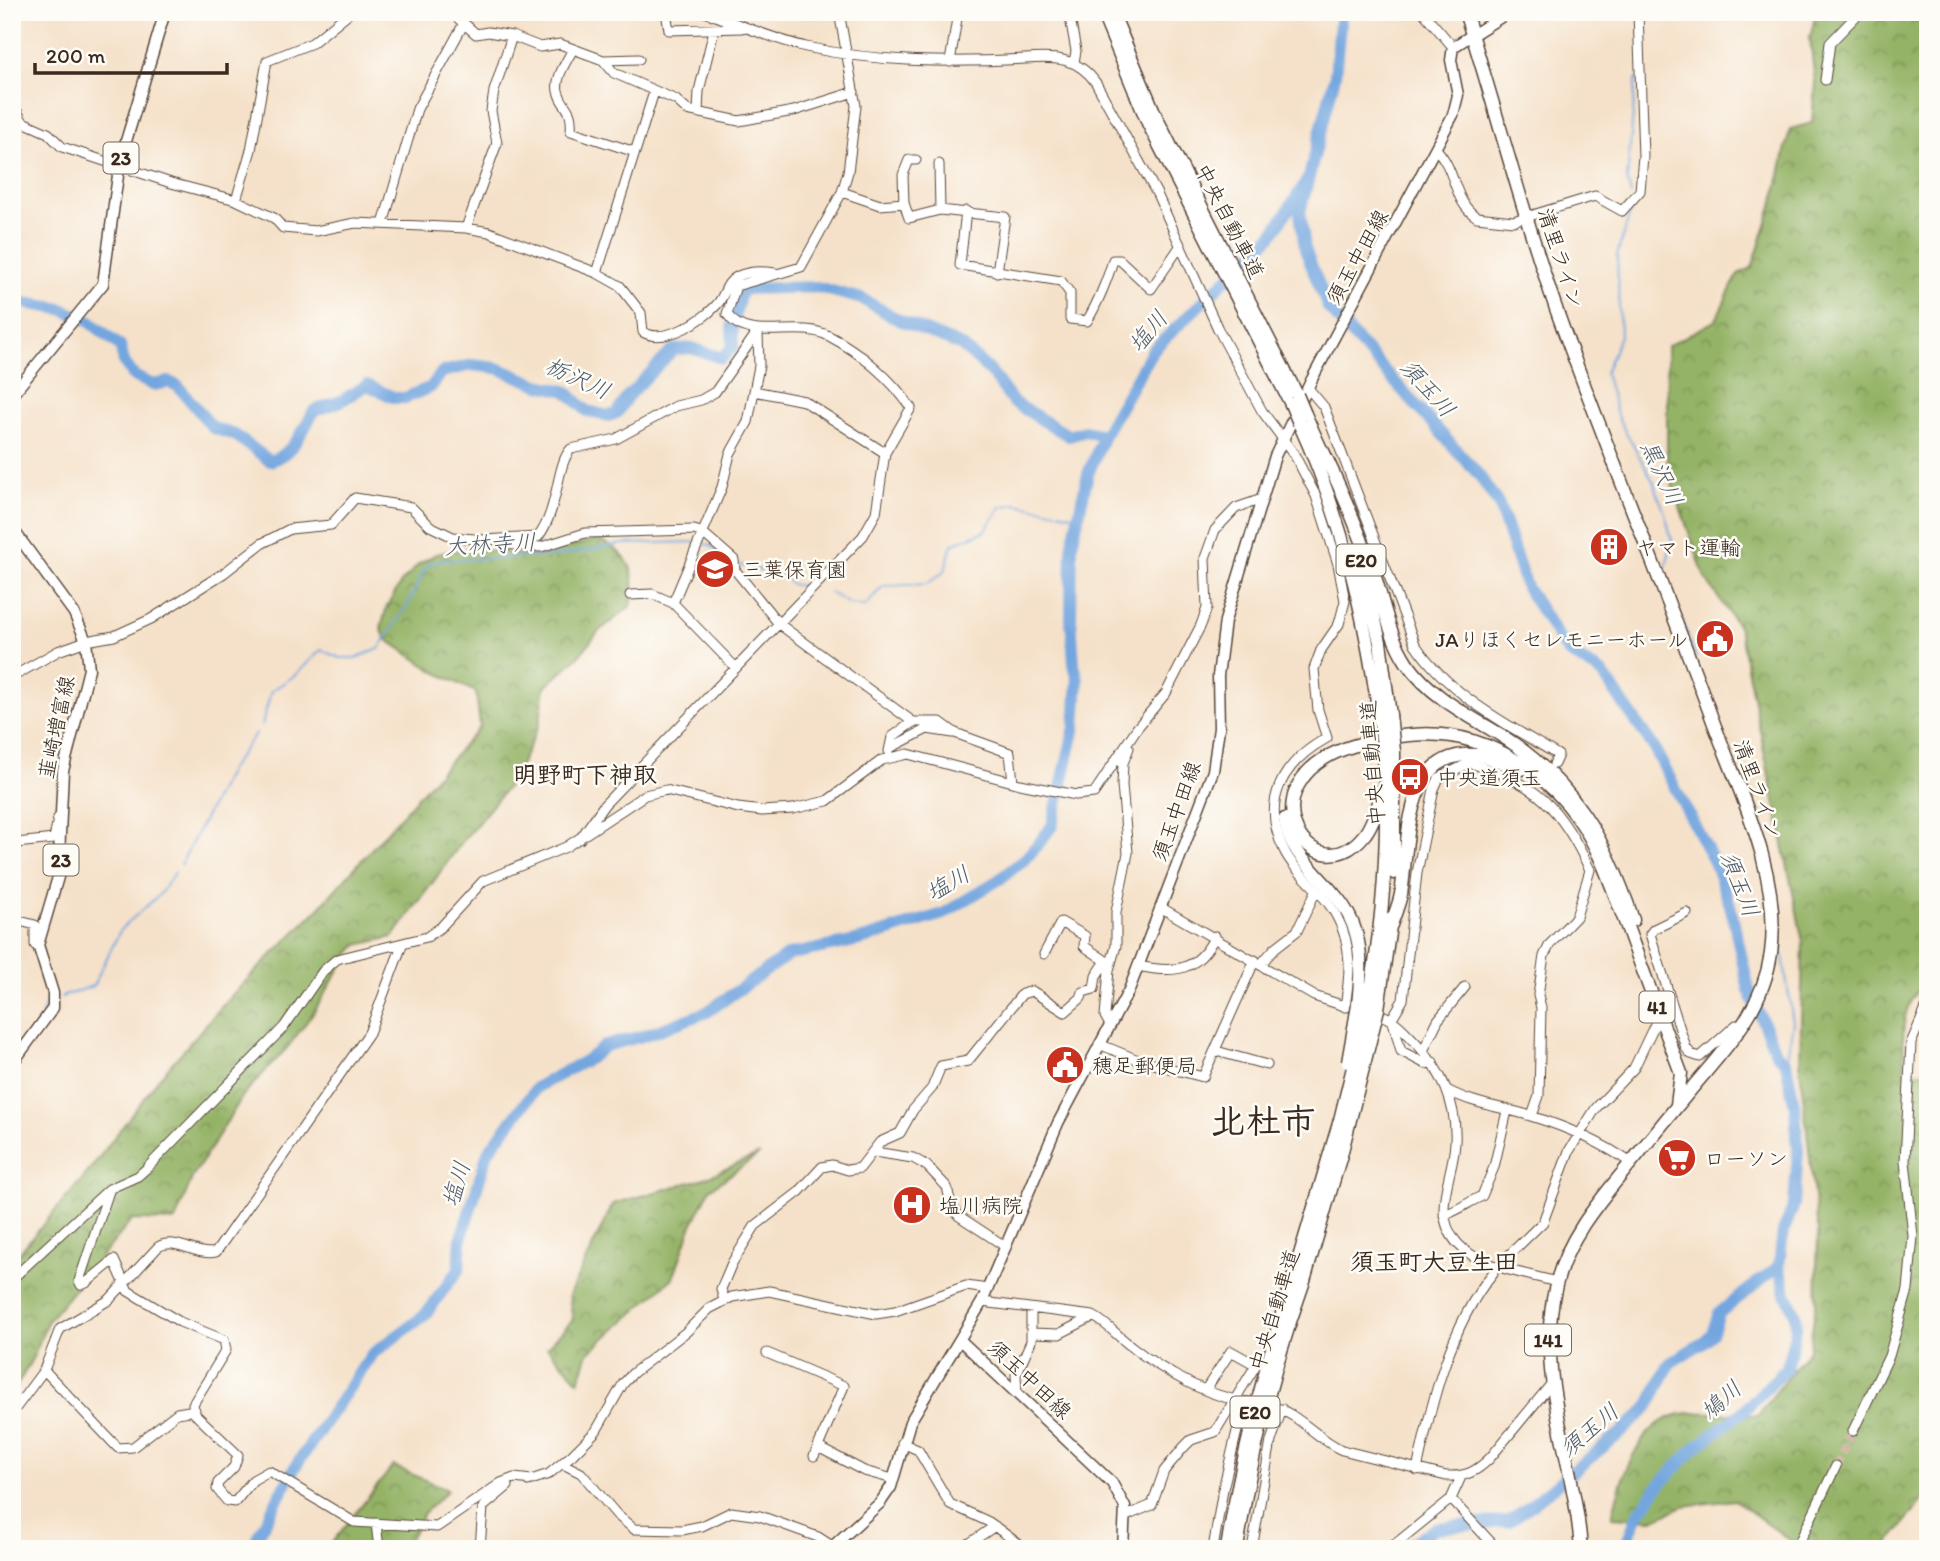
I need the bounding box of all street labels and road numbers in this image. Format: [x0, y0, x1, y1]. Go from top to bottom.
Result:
road number: 23 [104, 142, 138, 174]
street label: 中央自動車道 [1190, 159, 1270, 283]
street label: 須玉中田線 [1321, 205, 1393, 309]
street label: 清里ライン [1533, 205, 1589, 311]
road number: E20 [1336, 544, 1386, 576]
street label: 韮崎増富線 [33, 673, 79, 781]
street label: 中央自動車道 [1355, 699, 1389, 827]
street label: 清里ライン [1728, 736, 1788, 842]
street label: 須玉中田線 [1146, 757, 1206, 865]
road number: 23 [43, 845, 78, 876]
road number: 41 [1640, 992, 1674, 1023]
street label: 中央自動車道 [1244, 1246, 1304, 1374]
road number: 141 [1525, 1324, 1571, 1356]
street label: 須玉中田線 [983, 1334, 1077, 1424]
road number: E20 [1230, 1396, 1280, 1428]

